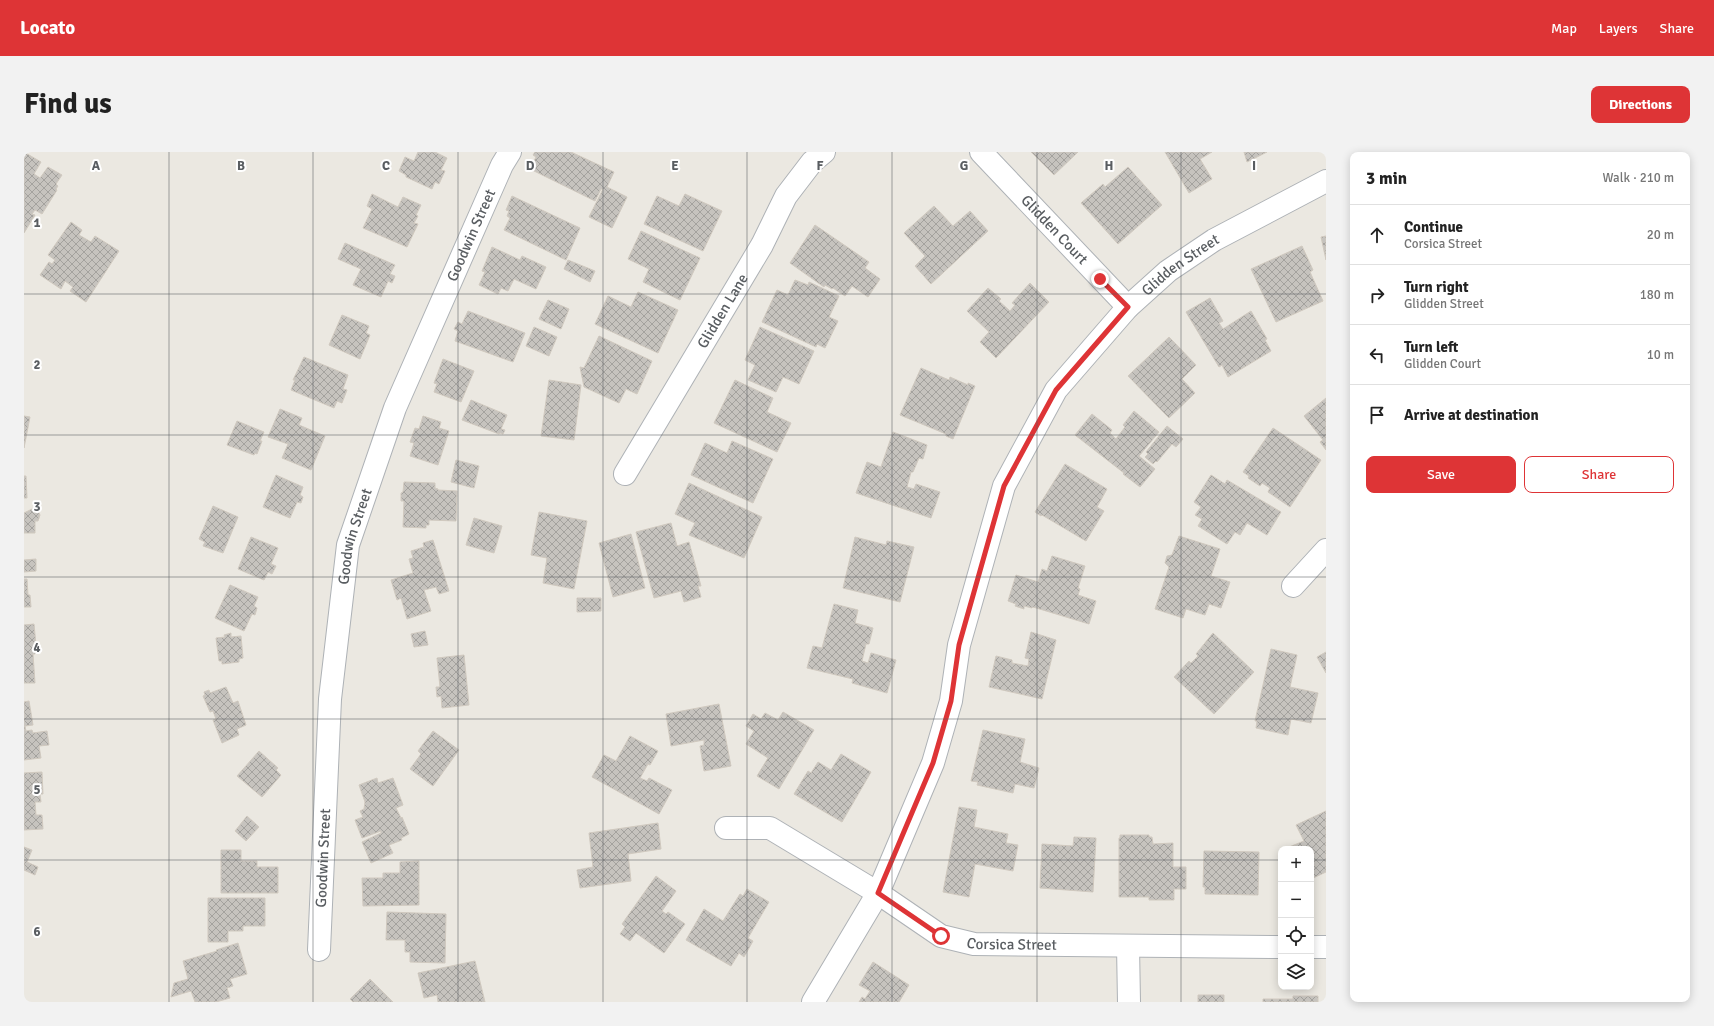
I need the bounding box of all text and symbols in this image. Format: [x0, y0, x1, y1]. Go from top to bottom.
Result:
text: Locato [20, 16, 75, 40]
text: Map [1551, 20, 1577, 37]
text: Layers [1599, 20, 1638, 37]
text: Share [1660, 20, 1694, 37]
button: Directions [1591, 86, 1690, 123]
text: Find us [24, 87, 112, 121]
text: A [92, 158, 101, 174]
text: B [237, 158, 245, 174]
text: C [382, 158, 390, 174]
text: D [526, 158, 535, 174]
text: E [671, 158, 679, 174]
text: F [817, 158, 824, 174]
text: G [960, 158, 968, 174]
text: H [1105, 158, 1113, 174]
text: I [1252, 158, 1256, 174]
text: 3 min [1366, 168, 1407, 189]
text: Walk · 210 m [1603, 170, 1674, 186]
street label: Goodwin Street [443, 186, 499, 284]
street label: Glidden Court [1017, 191, 1092, 268]
text: 1 [33, 215, 41, 231]
text: Continue [1404, 218, 1463, 236]
icon: ahead [1366, 224, 1388, 246]
text: 20 m [1647, 227, 1674, 243]
street label: Glidden Street [1138, 230, 1222, 299]
text: Corsica Street [1404, 236, 1482, 252]
street label: Glidden Lane [693, 270, 752, 352]
route end [1091, 270, 1109, 288]
text: Turn right [1404, 278, 1469, 296]
icon: right [1366, 284, 1388, 306]
text: 180 m [1640, 287, 1674, 303]
text: Glidden Street [1404, 296, 1484, 312]
text: Turn left [1404, 338, 1458, 356]
icon: left [1366, 344, 1388, 366]
text: 10 m [1647, 347, 1674, 363]
text: Glidden Court [1404, 356, 1481, 372]
text: 2 [33, 357, 41, 373]
icon: arrive [1366, 404, 1388, 426]
text: Arrive at destination [1404, 406, 1539, 424]
button: Save [1366, 456, 1516, 493]
button: Share [1524, 456, 1674, 493]
street label: Goodwin Street [334, 486, 376, 586]
text: 3 [33, 499, 41, 515]
text: 4 [33, 640, 41, 656]
text: 5 [33, 782, 41, 798]
street label: Goodwin Street [312, 808, 334, 908]
map controls [1278, 846, 1314, 990]
button: + [1278, 846, 1314, 882]
button: − [1278, 882, 1314, 918]
button: locate [1278, 918, 1314, 954]
text: 6 [33, 924, 41, 940]
route start [932, 927, 950, 945]
street label: Corsica Street [965, 934, 1057, 954]
button: layers [1278, 954, 1314, 990]

